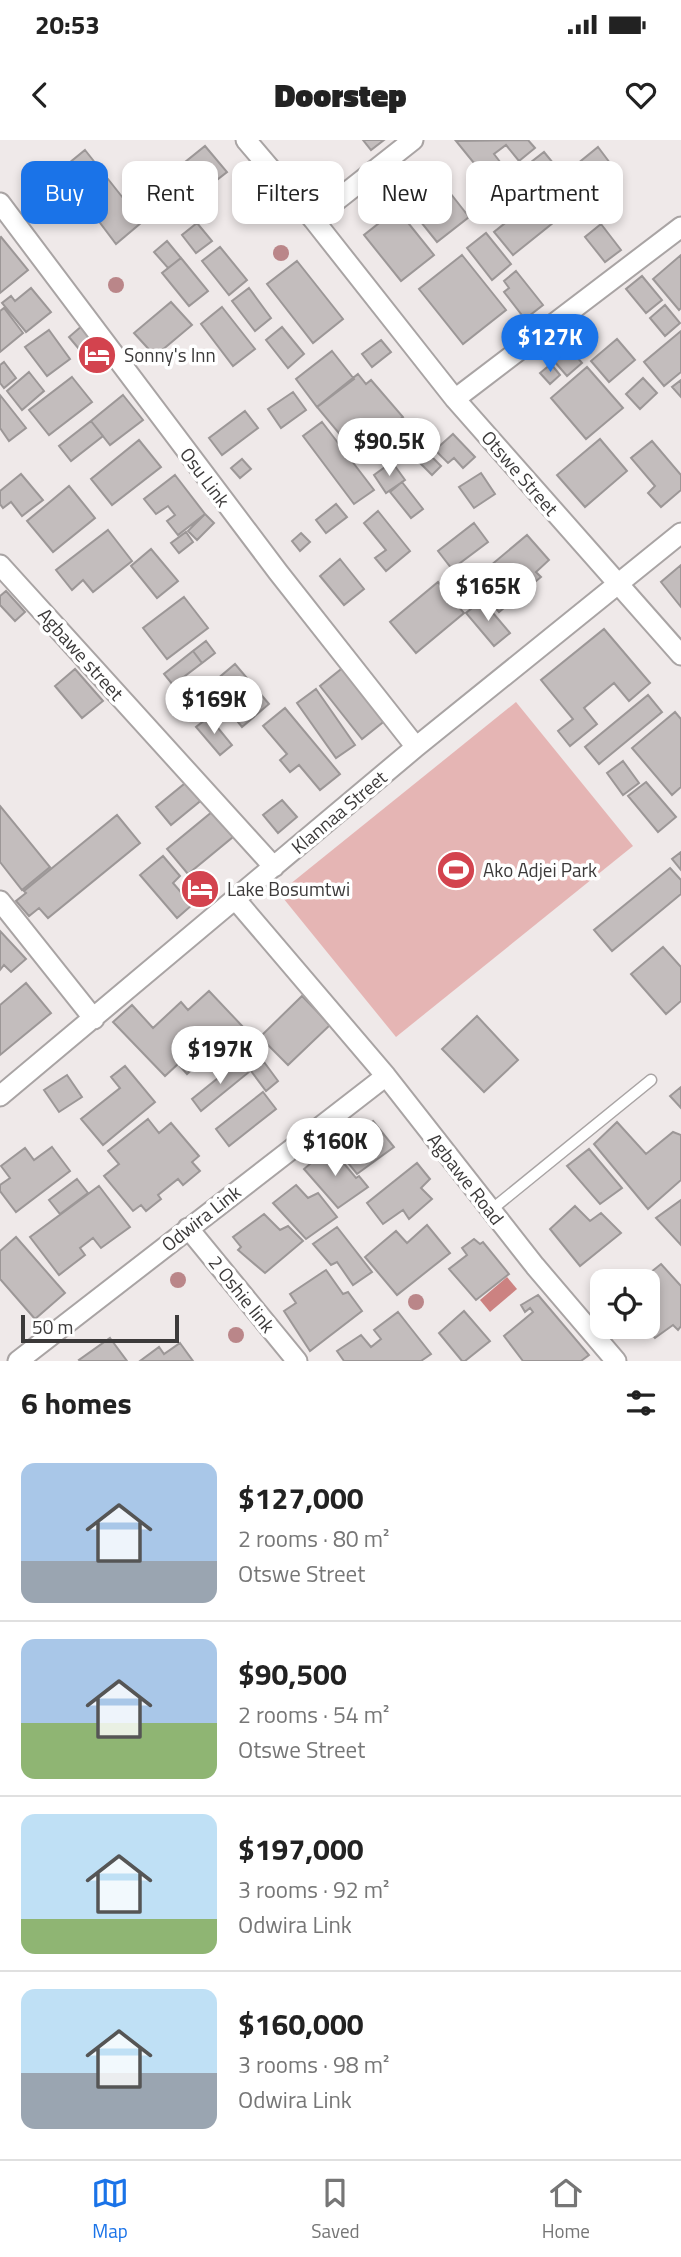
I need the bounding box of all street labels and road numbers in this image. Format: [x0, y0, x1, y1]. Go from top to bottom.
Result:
street label: Otswe Street [475, 423, 566, 522]
street label: Osu Link [173, 441, 238, 513]
street label: Agbawe street [32, 601, 131, 707]
street label: Klannaa Street [284, 763, 393, 860]
street label: Agbawe Road [421, 1127, 512, 1231]
street label: Odwira Link [155, 1177, 247, 1258]
street label: 2 Oshie link [202, 1249, 283, 1339]

